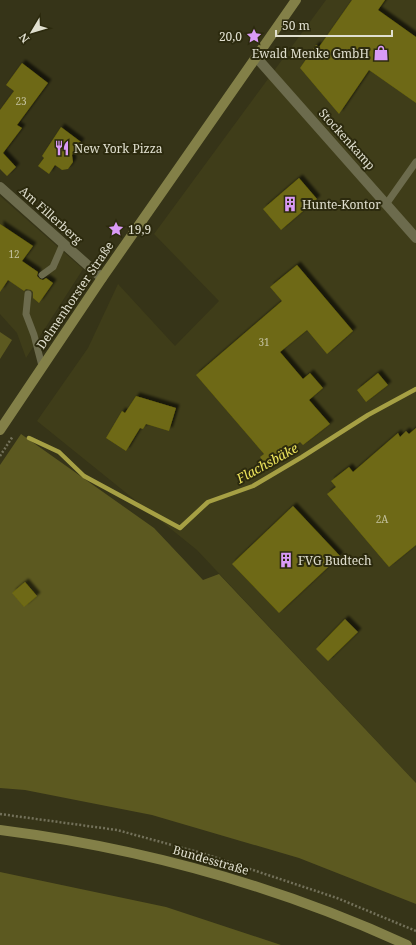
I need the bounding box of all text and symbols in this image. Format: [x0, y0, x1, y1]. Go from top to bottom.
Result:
north arrow [12, 12, 52, 52]
scale bar [276, 12, 392, 38]
text: 50 m [282, 17, 310, 34]
place icon: 20,0 [245, 27, 263, 45]
place label: 20,0 [219, 28, 242, 45]
text: N [15, 30, 32, 46]
shop icon: Ewald Menke GmbH [372, 44, 390, 62]
place label: Ewald Menke GmbH [252, 45, 369, 62]
house number: 23 [15, 94, 27, 108]
street label: Stockenkamp [315, 105, 379, 173]
restaurant icon: New York Pizza [53, 139, 71, 157]
place label: New York Pizza [74, 140, 163, 157]
street label: Am Fillerberg [16, 182, 87, 248]
building icon: Hunte-Kontor [281, 195, 299, 213]
place label: Hunte-Kontor [302, 196, 381, 213]
place icon: 19,9 [107, 220, 125, 238]
place label: 19,9 [128, 221, 151, 238]
street label: Delmenhorster Straße [33, 238, 117, 352]
house number: 12 [8, 247, 20, 261]
house number: 31 [258, 335, 270, 349]
water label: Flachsbäke [232, 438, 301, 488]
house number: 2A [376, 512, 389, 526]
building icon: FVG Budtech [277, 551, 295, 569]
place label: FVG Budtech [298, 552, 372, 569]
street label: Bundesstraße [171, 841, 251, 879]

